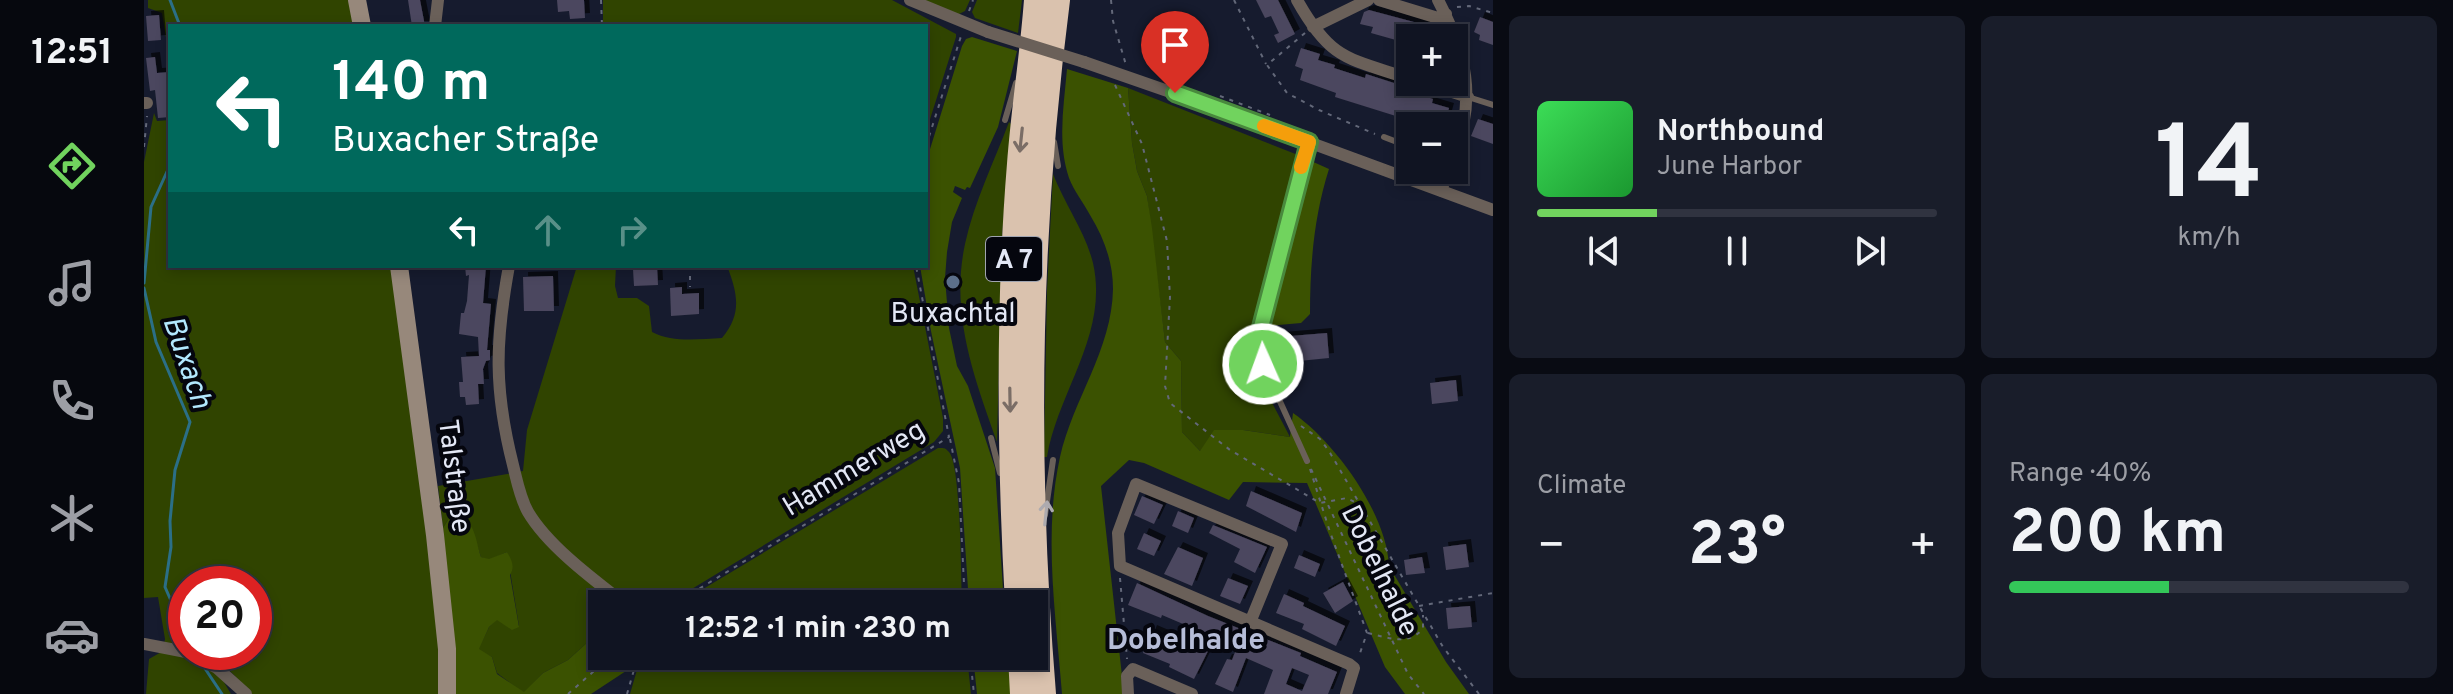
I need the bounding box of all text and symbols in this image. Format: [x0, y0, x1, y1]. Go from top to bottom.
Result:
pin [1141, 11, 1209, 93]
icon: arrive [1153, 23, 1197, 67]
map controls [1396, 24, 1468, 184]
button: + [1396, 24, 1468, 96]
text: 12:51 [31, 31, 113, 77]
text: 140 m [332, 50, 490, 120]
icon: left [200, 56, 304, 160]
text: 14 [2155, 104, 2263, 236]
button: − [1396, 112, 1468, 184]
text: Northbound [1657, 114, 1824, 151]
text: Buxacher Straße [332, 119, 599, 165]
one-way arrow [1013, 126, 1028, 153]
icon: directions [44, 138, 100, 194]
text: June Harbor [1657, 151, 1802, 184]
icon: left [442, 208, 486, 252]
icon: ahead [526, 208, 570, 252]
icon: right [610, 208, 654, 252]
text: km/h [2177, 222, 2241, 255]
icon: previous [1582, 229, 1626, 273]
icon: pause [1715, 229, 1759, 273]
icon: next [1848, 229, 1892, 273]
road number: A 7 [986, 237, 1042, 281]
icon: music [44, 255, 100, 311]
marker: Buxachtal [944, 273, 962, 291]
place label: Buxachtal [891, 297, 1015, 333]
water label: Buxach [153, 312, 219, 414]
position arrow [1221, 322, 1305, 406]
icon: phone [44, 373, 100, 429]
one-way arrow [1003, 386, 1018, 413]
street label: Hammerweg [777, 413, 932, 526]
street label: Talstraße [428, 417, 478, 535]
text: Range · 40% [2009, 458, 2151, 491]
text: Climate [1537, 470, 1626, 503]
icon: climate [44, 490, 100, 546]
text: 200 km [2009, 498, 2226, 574]
one-way arrow [1038, 500, 1053, 527]
street label: Dobelhalde [1331, 500, 1426, 643]
text: 23° [1688, 510, 1786, 586]
text: − [1537, 520, 1565, 576]
text: + [1909, 520, 1937, 576]
speed limit sign: 20 [168, 566, 272, 670]
icon: car [44, 607, 100, 663]
text: 12:52 · 1 min · 230 m [685, 611, 951, 648]
district label: Dobelhalde [1107, 623, 1265, 660]

